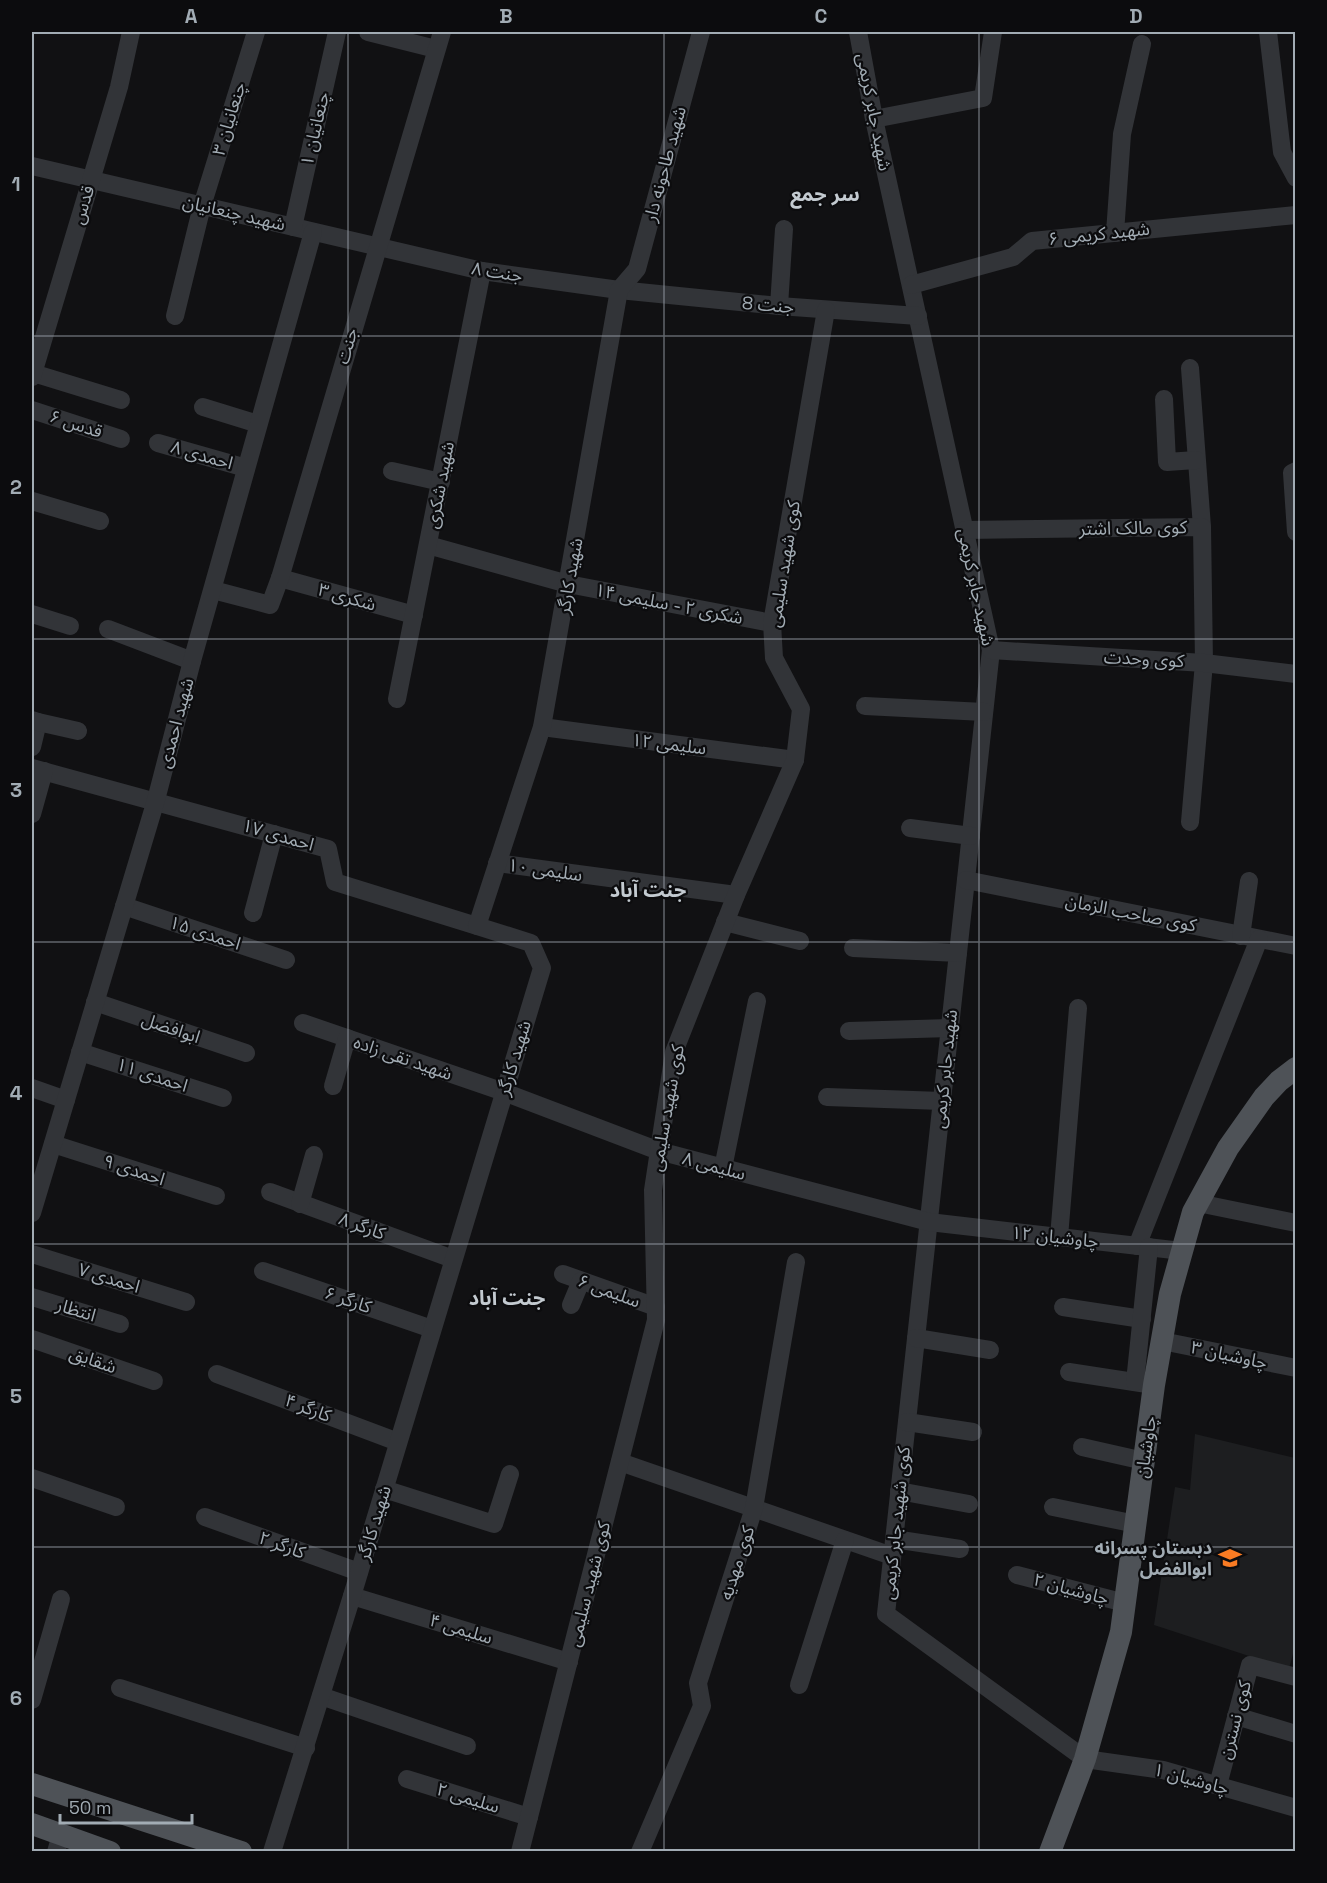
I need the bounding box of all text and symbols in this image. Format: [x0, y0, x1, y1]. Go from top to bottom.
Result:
text: A [185, 3, 198, 29]
text: B [499, 3, 513, 29]
text: C [815, 3, 828, 29]
text: D [1129, 3, 1143, 29]
street label: شهید جابر کریمی [852, 51, 897, 173]
street label: چنعانیان ۳ [206, 79, 251, 158]
street label: چنعانیان ۱ [295, 90, 334, 168]
street label: شهيد طاحونه دار [638, 104, 691, 225]
text: 1 [11, 171, 21, 197]
district label: سر جمع [790, 181, 860, 209]
street label: قدس [66, 183, 99, 227]
street label: شهید چنعانیان [181, 190, 288, 236]
street label: شهید کریمی ۶ [1047, 217, 1151, 250]
street label: جنت ۸ [470, 256, 524, 287]
street label: جنت 8 [741, 291, 795, 318]
street label: جنت [330, 325, 363, 367]
street label: قدس ۶ [47, 404, 106, 443]
street label: احمدی ۸ [168, 435, 236, 474]
street label: شهید شکری [420, 439, 459, 530]
text: 2 [10, 474, 22, 500]
street label: کوی شهید سلیمی [762, 498, 805, 629]
street label: کوی مالک اشتر [1078, 515, 1188, 540]
street label: شهید جابر کریمی [953, 526, 1000, 648]
street label: شهید کارگر [551, 536, 588, 617]
street label: شکری ۳ [316, 577, 379, 616]
street label: شکری ۲ - سلیمی ۱۴ [593, 578, 745, 629]
street label: کوی وحدت [1103, 645, 1185, 672]
street label: شهید احمدی [152, 675, 199, 771]
street label: سلیمی ۱۲ [630, 728, 708, 759]
text: 3 [10, 777, 22, 803]
street label: احمدی ۱۷ [240, 813, 317, 856]
street label: سلیمی ۱۰ [506, 853, 584, 886]
district label: جنت آباد [610, 877, 687, 903]
street label: کوی صاحب الزمان [1064, 889, 1199, 937]
street label: احمدی ۱۵ [167, 910, 244, 955]
street label: ابوافضل [139, 1007, 203, 1048]
street label: شهید جابر کریمی [927, 1008, 962, 1130]
street label: شهید کارگر [491, 1018, 536, 1099]
street label: شهید تقی زاده [351, 1030, 455, 1085]
street label: کوی شهید سلیمی [644, 1042, 689, 1173]
street label: احمدی ۱۱ [114, 1052, 191, 1097]
text: 4 [10, 1080, 23, 1106]
street label: سلیمی ۸ [680, 1146, 748, 1185]
street label: احمدی ۹ [100, 1149, 168, 1190]
street label: کارگر ۸ [336, 1207, 389, 1245]
street label: چاوشیان ۱۲ [1010, 1220, 1100, 1253]
street label: احمدی ۷ [75, 1257, 143, 1298]
street label: سلیمی ۶ [575, 1269, 644, 1312]
street label: کارگر ۶ [322, 1281, 375, 1318]
district label: جنت آباد [469, 1285, 546, 1311]
street label: انتظار [52, 1292, 99, 1326]
street label: چاوشیان ۳ [1189, 1335, 1269, 1374]
street label: شقایق [67, 1341, 120, 1378]
text: 5 [10, 1383, 22, 1409]
street label: کارگر ۴ [282, 1388, 335, 1427]
street label: چاوشیان [1130, 1414, 1161, 1479]
street label: کوی شهید جابر کریمی [876, 1445, 915, 1601]
street label: شهید کارگر [351, 1483, 396, 1564]
street label: کوی شهید سلیمی [562, 1518, 615, 1649]
street label: کوی مهدیه [714, 1522, 759, 1603]
street label: کارگر ۲ [256, 1526, 309, 1564]
place label: دبستان پسرانه ابوالفضل [1095, 1536, 1212, 1580]
school or university icon: دبستان پسرانه ابوالفضل [1217, 1545, 1243, 1571]
street label: چاوشیان ۲ [1031, 1567, 1111, 1610]
street label: سلیمی ۴ [427, 1608, 495, 1649]
street label: کوی نسترن [1213, 1677, 1256, 1762]
text: 6 [10, 1685, 22, 1711]
street label: چاوشیان ۱ [1151, 1757, 1231, 1800]
street label: سلیمی ۲ [434, 1777, 502, 1818]
scale bar [60, 1787, 192, 1825]
text: 50 m [69, 1796, 111, 1819]

